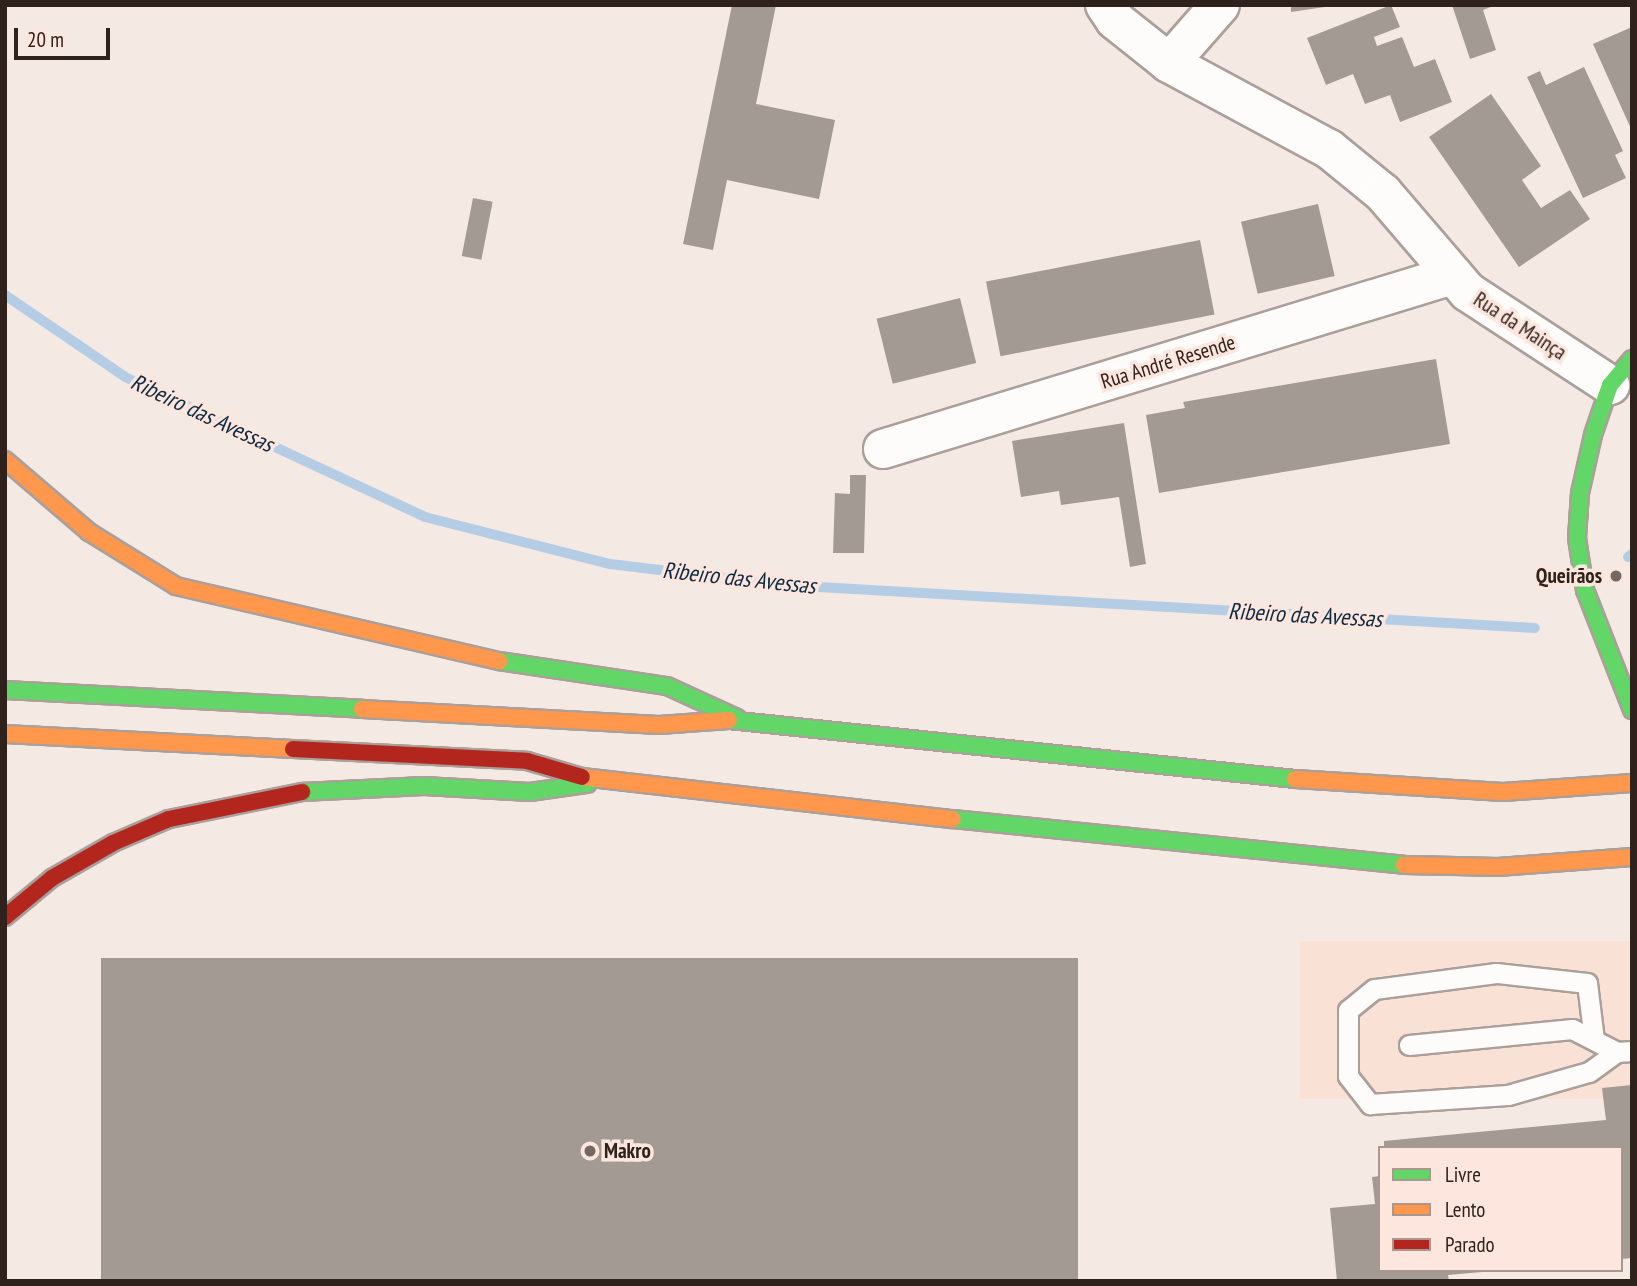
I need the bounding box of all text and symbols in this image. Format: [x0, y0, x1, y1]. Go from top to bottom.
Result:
scale bar [18, 14, 114, 58]
text: 20 m [27, 26, 64, 53]
street label: Rua da Mainça [1469, 287, 1571, 365]
street label: Rua André Resende [1097, 330, 1239, 394]
water label: Ribeiro das Avessas [126, 368, 278, 458]
water label: Ribeiro das Avessas [661, 556, 817, 600]
place label: Queirãos [1536, 563, 1602, 589]
marker: Queirãos [1608, 568, 1624, 584]
water label: Ribeiro das Avessas [1227, 597, 1383, 633]
place label: Makro [604, 1138, 651, 1164]
marker: Makro [582, 1143, 598, 1159]
legend [1378, 1146, 1623, 1272]
text: Livre [1445, 1161, 1481, 1188]
text: Lento [1445, 1196, 1485, 1223]
text: Parado [1445, 1231, 1495, 1258]

